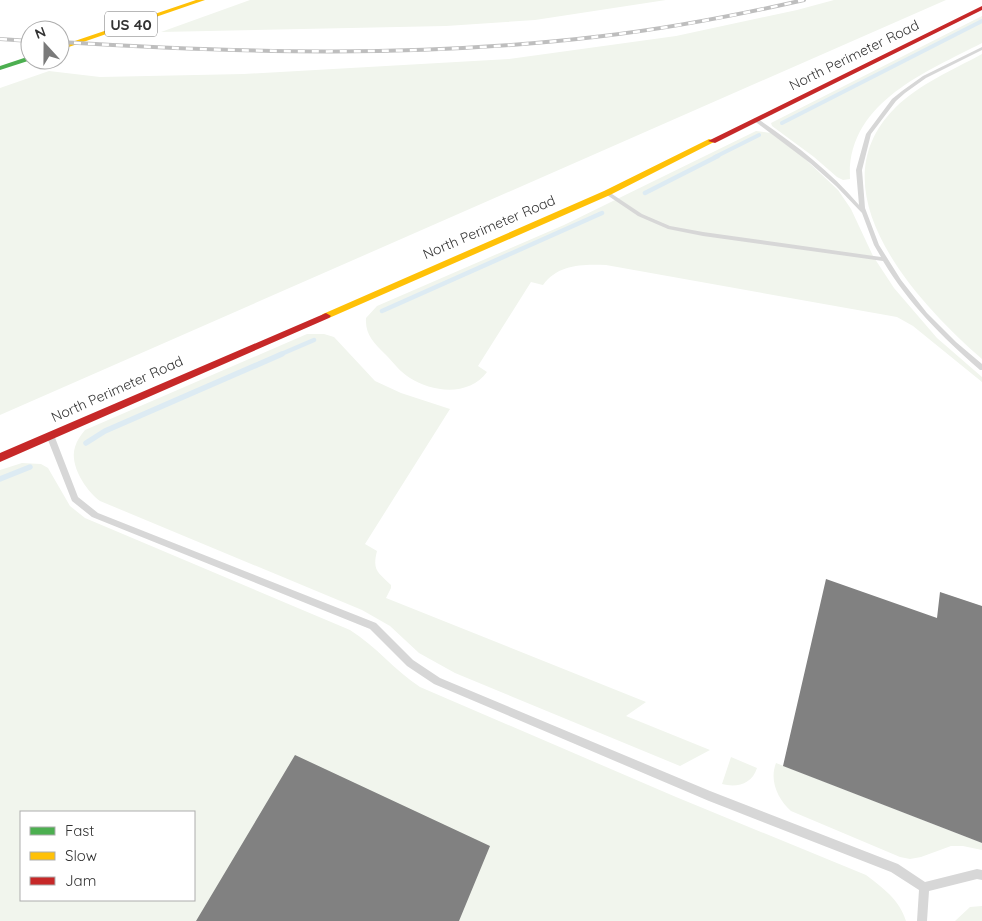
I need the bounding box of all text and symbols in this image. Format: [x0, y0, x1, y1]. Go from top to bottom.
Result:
road number: US 40 [105, 12, 157, 36]
street label: North Perimeter Road [786, 16, 922, 94]
north arrow [20, 20, 70, 70]
text: N [32, 23, 48, 43]
street label: North Perimeter Road [420, 191, 558, 263]
street label: North Perimeter Road [48, 352, 186, 426]
legend [20, 811, 195, 901]
text: Fast [65, 821, 94, 840]
text: Slow [65, 846, 97, 865]
text: Jam [65, 871, 96, 890]

